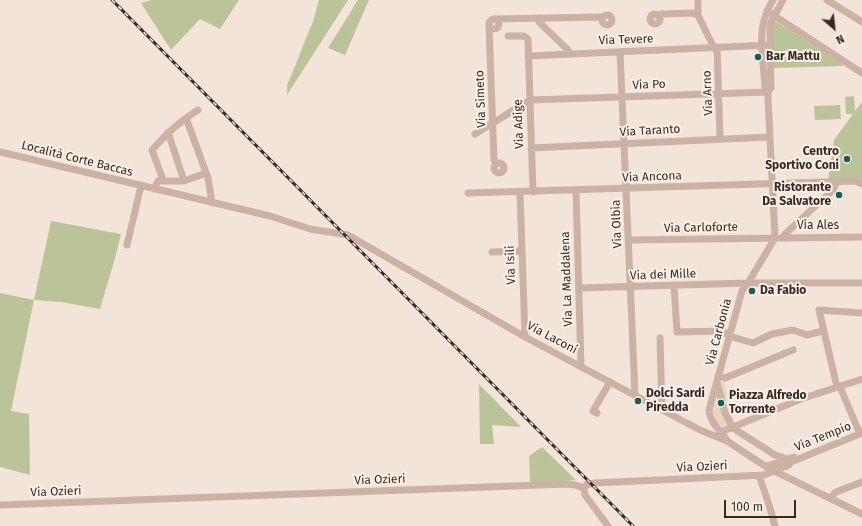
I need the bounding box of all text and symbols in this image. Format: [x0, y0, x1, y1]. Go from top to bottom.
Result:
north arrow [814, 8, 854, 48]
street label: Via Tevere [598, 32, 654, 48]
text: N [834, 32, 846, 46]
place label: Bar Mattu [766, 50, 820, 64]
marker: Bar Mattu [753, 52, 763, 62]
street label: Via Simeto [473, 70, 489, 128]
street label: Via Arno [700, 70, 716, 116]
street label: Via Po [632, 77, 666, 93]
street label: Via Adige [511, 99, 527, 149]
street label: Via Taranto [619, 122, 681, 140]
street label: Località Corte Baccas [20, 138, 134, 180]
place label: Centro Sportivo Coni [765, 145, 839, 173]
marker: Centro Sportivo Coni [842, 154, 852, 164]
street label: Via Ancona [622, 169, 682, 185]
place label: Ristorante Da Salvatore [762, 181, 831, 209]
marker: Ristorante Da Salvatore [834, 190, 844, 200]
street label: Via Olbia [609, 199, 625, 249]
street label: Via Ales [797, 219, 839, 233]
street label: Via Carloforte [664, 220, 738, 236]
street label: Via La Maddalena [558, 231, 576, 327]
street label: Via Isili [503, 245, 519, 285]
street label: Via dei Mille [630, 267, 696, 283]
place label: Da Fabio [760, 284, 806, 298]
marker: Da Fabio [747, 286, 757, 296]
street label: Via Carbonia [703, 297, 735, 367]
street label: Via Laconi [524, 319, 580, 357]
place label: Dolci Sardi Piredda [646, 387, 705, 415]
place label: Piazza Alfredo Torrente [729, 389, 807, 417]
marker: Dolci Sardi Piredda [633, 396, 643, 406]
marker: Piazza Alfredo Torrente [716, 398, 726, 408]
street label: Via Tempio [793, 419, 853, 455]
street label: Via Ozieri [676, 458, 728, 476]
street label: Via Ozieri [354, 472, 406, 488]
street label: Via Ozieri [30, 484, 82, 500]
scale bar [726, 492, 798, 518]
text: 100 m [731, 500, 763, 514]

